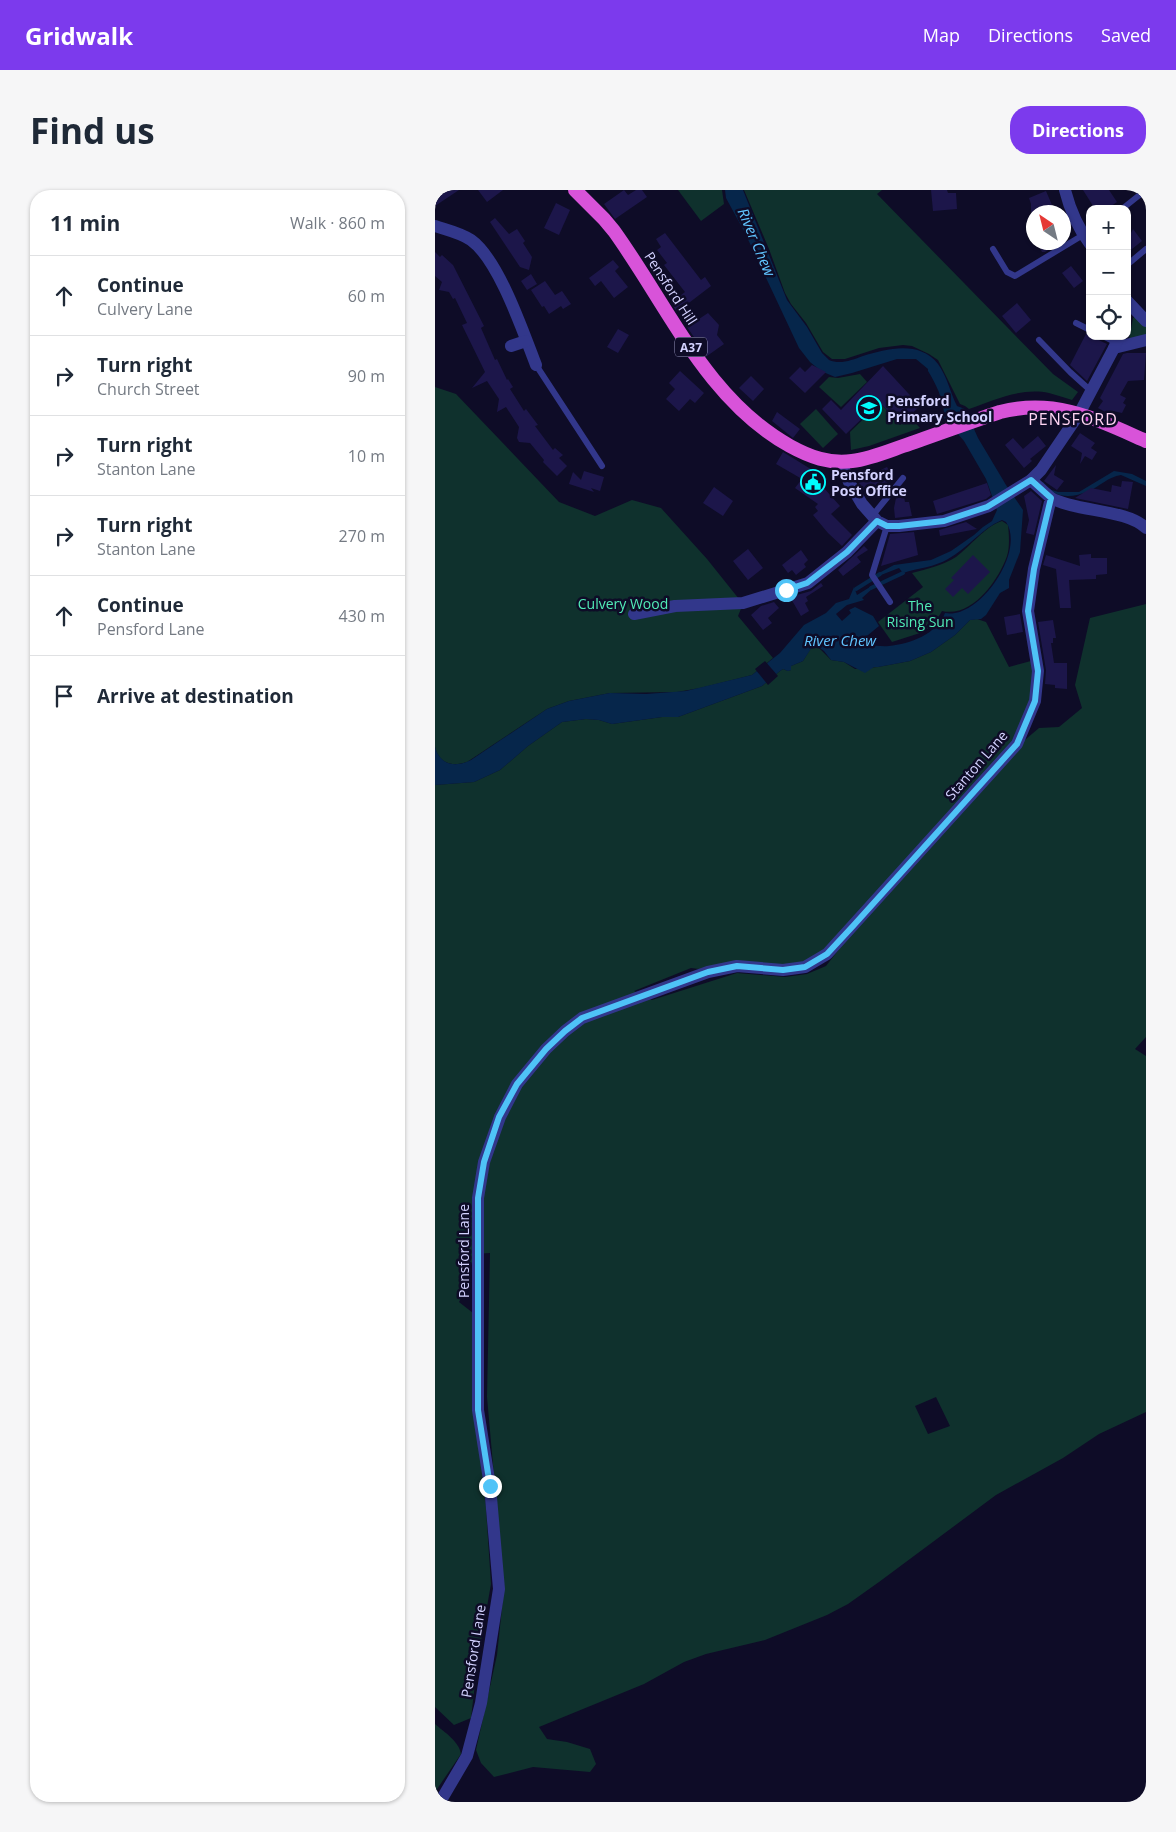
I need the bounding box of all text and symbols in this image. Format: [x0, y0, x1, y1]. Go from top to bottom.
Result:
text: Gridwalk [25, 19, 133, 52]
text: Map [923, 23, 960, 47]
text: Directions [988, 23, 1073, 47]
text: Saved [1101, 23, 1151, 47]
button: Directions [1010, 106, 1146, 154]
text: Find us [30, 107, 155, 154]
water label: River Chew [734, 205, 781, 280]
north arrow [1026, 205, 1071, 250]
map controls [1086, 205, 1131, 340]
button: + [1086, 205, 1131, 250]
text: 11 min [50, 209, 120, 237]
text: Walk · 860 m [290, 212, 385, 234]
street label: Pensford Hill [640, 248, 702, 328]
button: − [1086, 250, 1131, 295]
text: Continue [97, 272, 184, 298]
icon: ahead [50, 282, 78, 310]
text: 60 m [348, 285, 385, 307]
button: locate [1086, 295, 1131, 340]
text: Culvery Lane [97, 298, 193, 320]
road number: A37 [675, 338, 707, 356]
text: Turn right [97, 352, 192, 378]
icon: right [50, 362, 78, 390]
text: 90 m [348, 365, 385, 387]
text: Church Street [97, 378, 200, 400]
place label: Pensford Primary School [887, 391, 992, 426]
school or university icon: Pensford Primary School [856, 395, 882, 421]
district label: PENSFORD [1028, 408, 1118, 430]
text: Turn right [97, 432, 192, 458]
icon: right [50, 442, 78, 470]
text: 10 m [348, 445, 385, 467]
text: Stanton Lane [97, 458, 196, 480]
place label: Pensford Post Office [831, 465, 907, 500]
public building icon: Pensford Post Office [800, 469, 826, 495]
text: Turn right [97, 512, 192, 538]
icon: right [50, 522, 78, 550]
text: 270 m [339, 525, 385, 547]
text: Stanton Lane [97, 538, 196, 560]
route start [775, 579, 798, 602]
text: Continue [97, 592, 184, 618]
park label: Culvery Wood [578, 594, 668, 613]
park label: The Rising Sun [886, 596, 954, 631]
icon: ahead [50, 602, 78, 630]
text: 430 m [339, 605, 385, 627]
text: Pensford Lane [97, 618, 205, 640]
water label: River Chew [804, 630, 877, 650]
icon: arrive [50, 682, 78, 710]
text: Arrive at destination [97, 683, 294, 709]
street label: Stanton Lane [941, 726, 1012, 804]
street label: Pensford Lane [454, 1204, 473, 1298]
route end [479, 1475, 502, 1498]
street label: Pensford Lane [456, 1603, 490, 1699]

